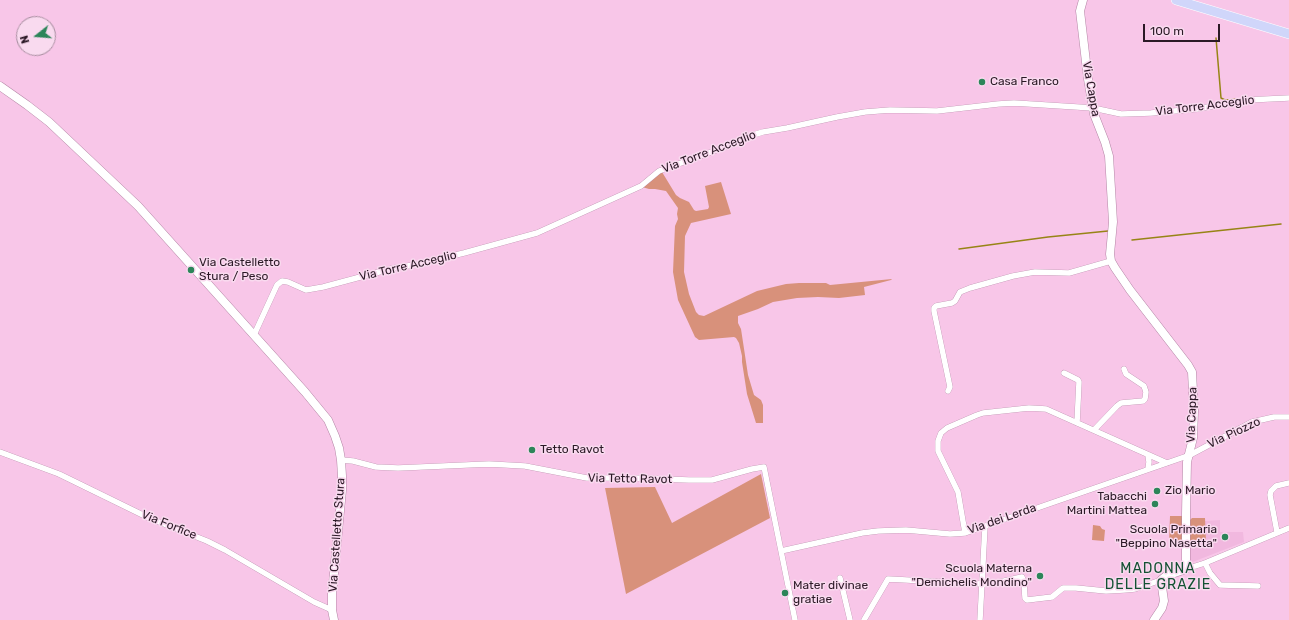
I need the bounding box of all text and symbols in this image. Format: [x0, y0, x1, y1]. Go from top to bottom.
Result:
north arrow [16, 16, 56, 56]
scale bar [1145, 16, 1222, 42]
text: 100 m [1150, 24, 1184, 38]
text: N [18, 34, 32, 45]
street label: Via Cappa [1079, 60, 1103, 118]
place label: Casa Franco [990, 75, 1059, 89]
marker: Casa Franco [977, 77, 987, 87]
street label: Via Torre Acceglio [1155, 93, 1255, 119]
street label: Via Torre Acceglio [660, 127, 758, 177]
street label: Via Torre Acceglio [358, 248, 458, 284]
place label: Via Castelletto Stura / Peso [199, 256, 280, 284]
marker: Via Castelletto Stura / Peso [186, 265, 196, 275]
street label: Via Cappa [1184, 387, 1200, 443]
street label: Via Piozzo [1205, 414, 1263, 452]
place label: Tetto Ravot [540, 443, 604, 457]
marker: Tetto Ravot [527, 445, 537, 455]
street label: Via Tetto Ravot [588, 471, 672, 487]
street label: Via Castelletto Stura [326, 477, 348, 593]
place label: Zio Mario [1165, 484, 1215, 498]
marker: Zio Mario [1152, 486, 1162, 496]
place label: Tabacchi Martini Mattea [1067, 490, 1147, 518]
marker: Tabacchi Martini Mattea [1150, 499, 1160, 509]
street label: Via dei Lerda [966, 501, 1038, 537]
street label: Via Forfice [139, 507, 199, 543]
place label: Scuola Primaria "Beppino Nasetta" [1116, 523, 1217, 551]
marker: Scuola Primaria "Beppino Nasetta" [1220, 532, 1230, 542]
district label: MADONNA DELLE GRAZIE [1105, 561, 1211, 594]
place label: Scuola Materna "Demichelis Mondino" [911, 562, 1032, 590]
marker: Scuola Materna "Demichelis Mondino" [1035, 571, 1045, 581]
place label: Mater divinae gratiae [793, 579, 868, 607]
marker: Mater divinae gratiae [780, 588, 790, 598]

